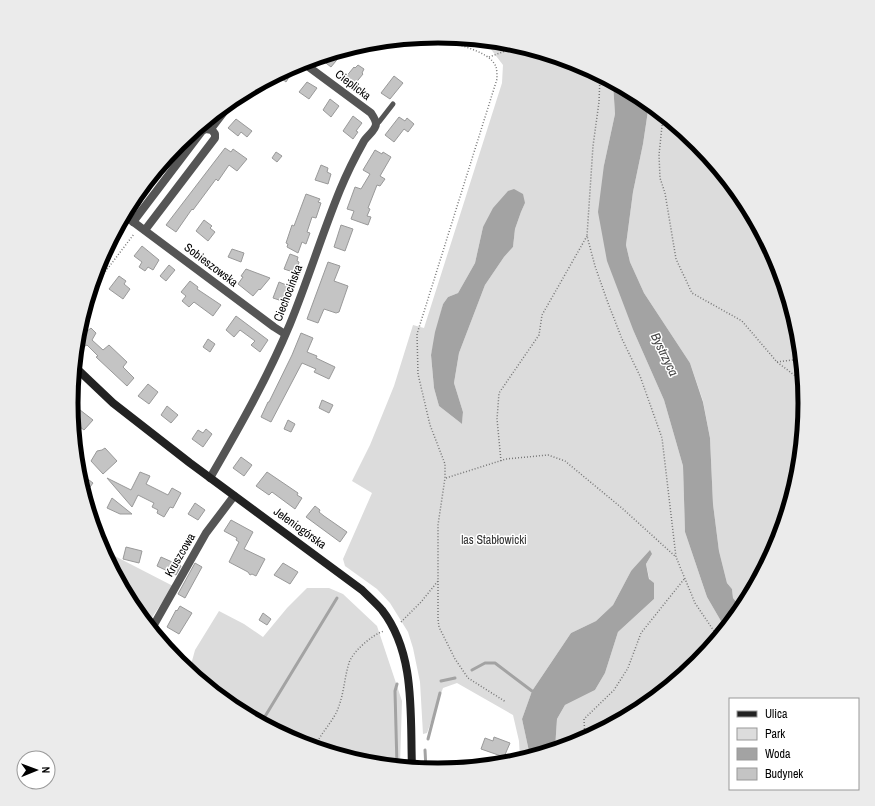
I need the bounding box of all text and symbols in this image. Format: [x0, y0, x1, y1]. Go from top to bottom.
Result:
street label: Cieplicka [332, 66, 375, 104]
street label: Sobieszowska [181, 240, 242, 291]
street label: Ciechocińska [270, 262, 306, 324]
water label: Bystrzyca [647, 330, 682, 379]
street label: Jeleniogórska [271, 504, 330, 553]
street label: Kruszcowa [161, 530, 199, 580]
park label: las Stabłowicki [461, 532, 527, 548]
legend [729, 698, 859, 790]
text: Ulica [765, 706, 788, 722]
text: Park [765, 726, 785, 742]
text: Woda [765, 746, 791, 762]
north arrow [16, 750, 56, 790]
text: N [39, 766, 53, 773]
text: Budynek [765, 766, 803, 782]

